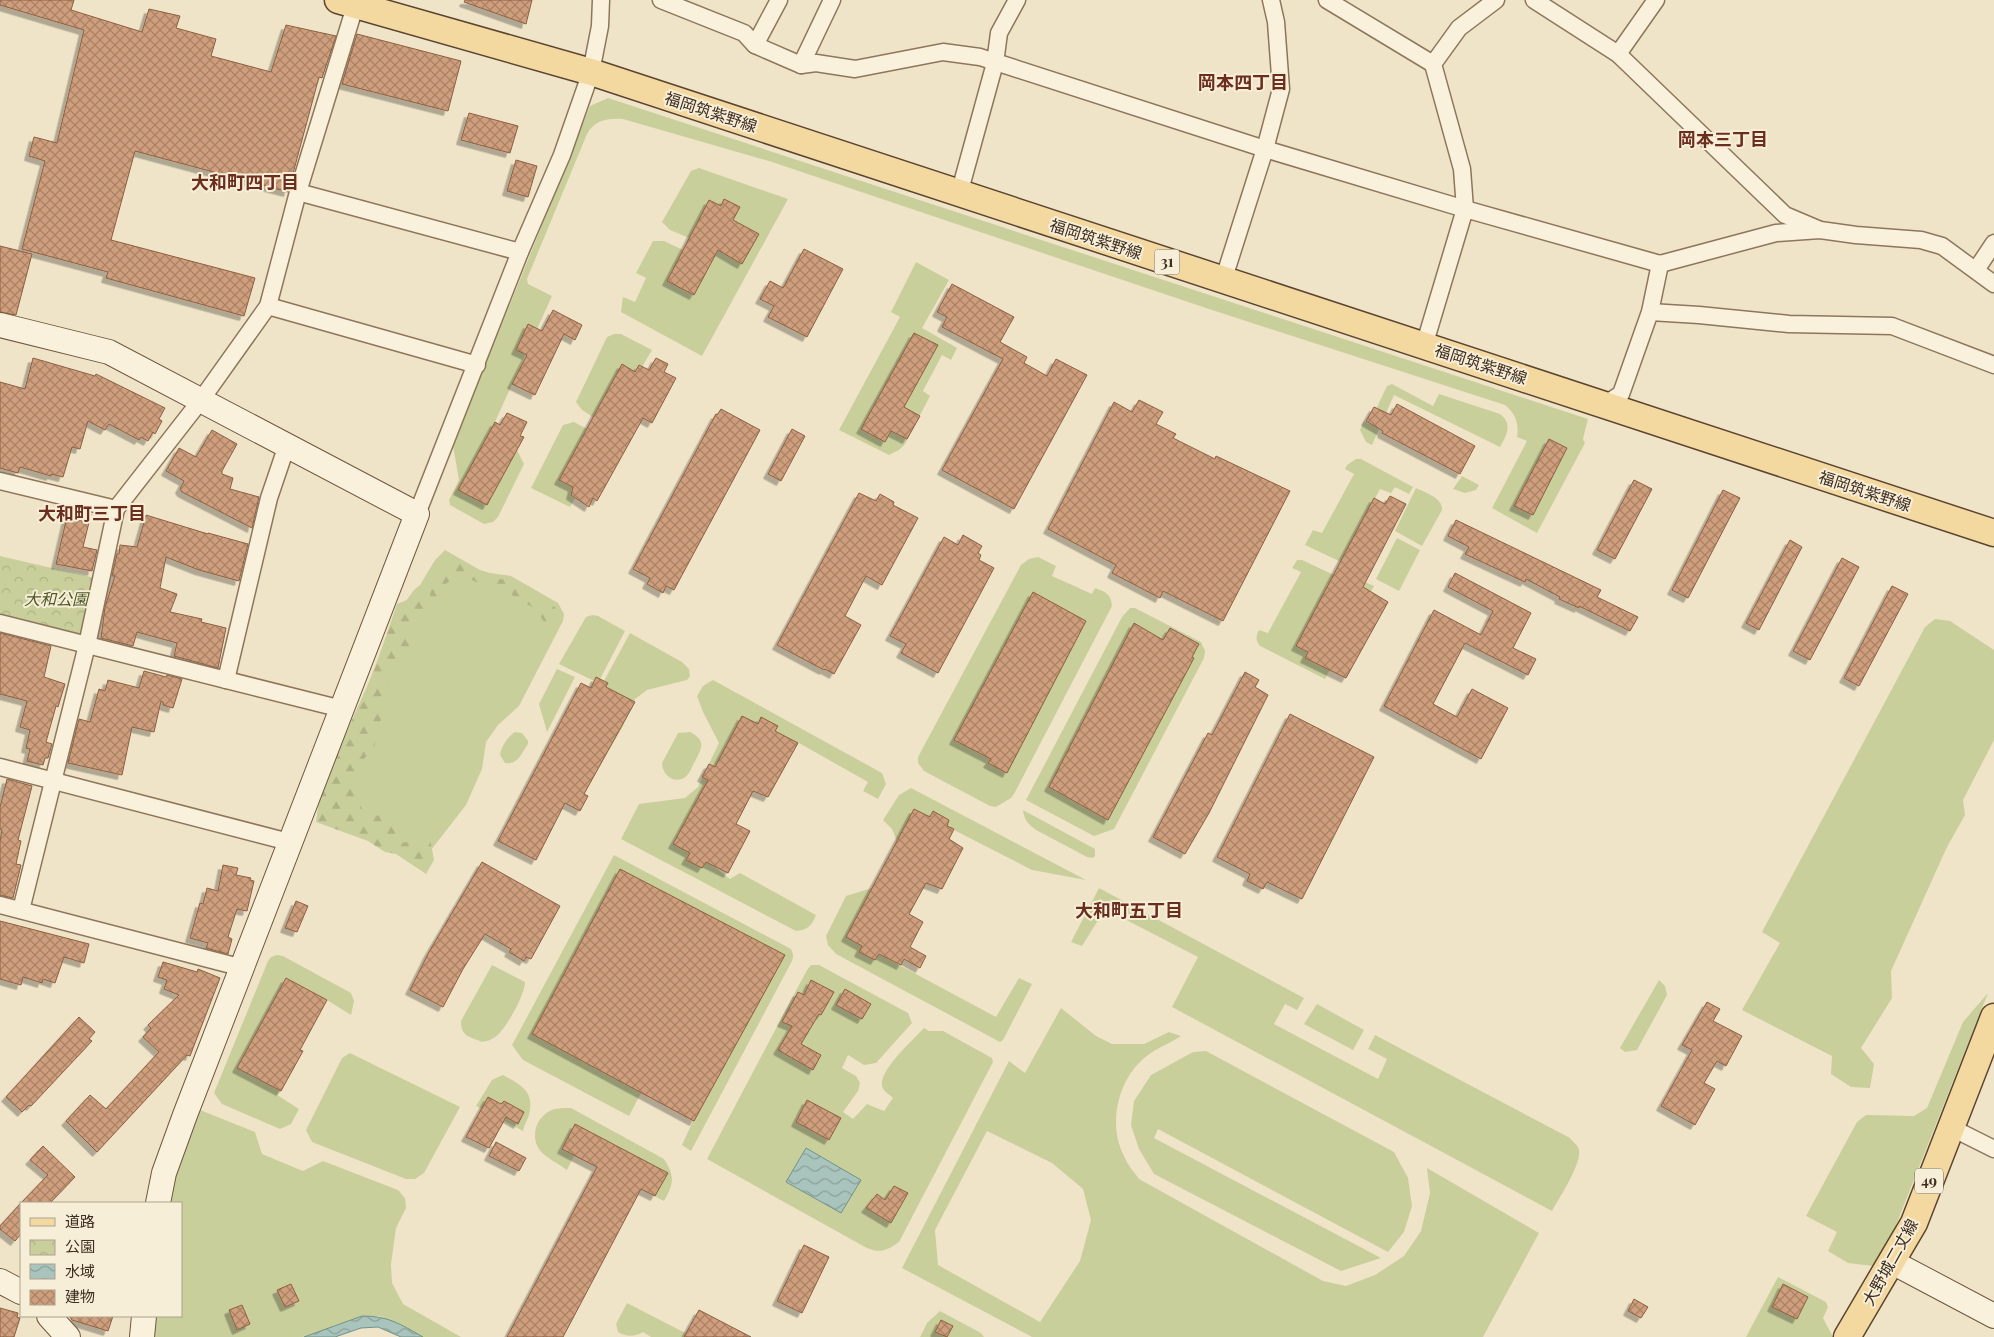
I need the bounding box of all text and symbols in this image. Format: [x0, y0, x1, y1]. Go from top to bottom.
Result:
district label: 岡本四丁目 [1198, 70, 1288, 94]
street label: 福岡筑紫野線 [662, 87, 760, 136]
district label: 岡本三丁目 [1678, 127, 1768, 151]
district label: 大和町四丁目 [191, 170, 299, 194]
street label: 福岡筑紫野線 [1047, 214, 1145, 263]
road number: 31 [1154, 250, 1180, 274]
street label: 福岡筑紫野線 [1432, 339, 1530, 388]
street label: 福岡筑紫野線 [1816, 466, 1914, 515]
district label: 大和町三丁目 [38, 501, 146, 525]
park label: 大和公園 [24, 588, 90, 609]
district label: 大和町五丁目 [1075, 898, 1183, 922]
road number: 49 [1915, 1168, 1943, 1194]
legend [20, 1202, 182, 1317]
text: 道路 [65, 1211, 95, 1231]
street label: 大野城二丈線 [1857, 1215, 1922, 1309]
text: 公園 [65, 1236, 95, 1256]
text: 水域 [65, 1261, 95, 1281]
text: 建物 [65, 1286, 95, 1306]

